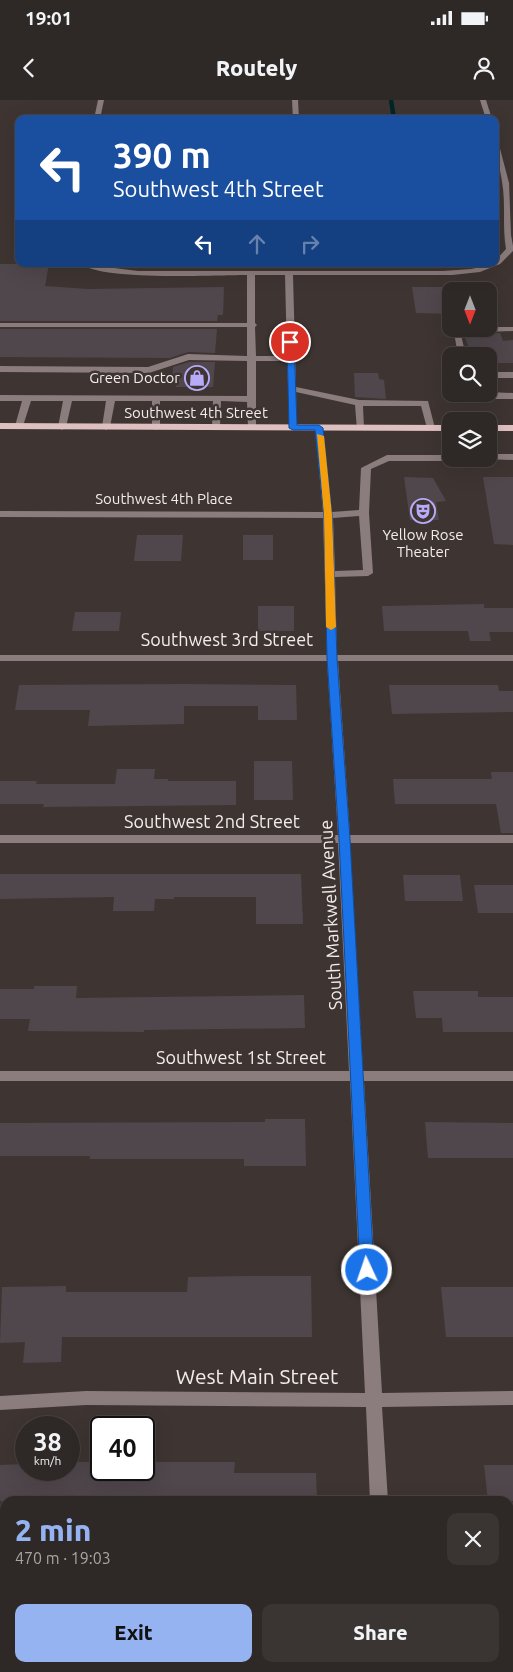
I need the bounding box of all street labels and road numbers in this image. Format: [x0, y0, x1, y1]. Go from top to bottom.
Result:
street label: Southwest 4th Street [124, 404, 268, 421]
street label: Southwest 4th Place [95, 490, 233, 507]
street label: Southwest 3rd Street [141, 629, 313, 649]
street label: Southwest 2nd Street [124, 811, 300, 831]
street label: South Markwell Avenue [315, 819, 345, 1011]
street label: Southwest 1st Street [156, 1047, 326, 1067]
street label: West Main Street [176, 1364, 338, 1388]

